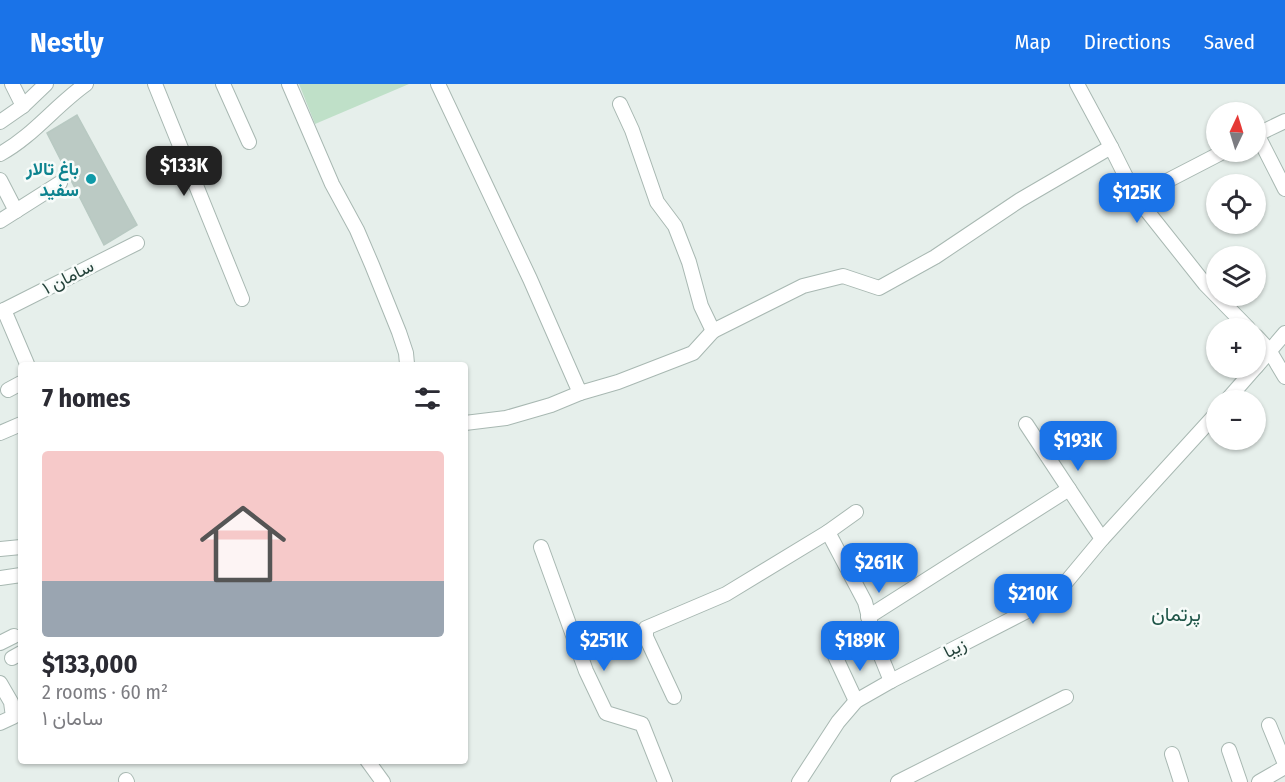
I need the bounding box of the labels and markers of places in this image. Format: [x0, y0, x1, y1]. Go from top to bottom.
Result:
pin: $133K [142, 146, 226, 197]
place label: باغ تالار سفید [25, 158, 79, 201]
marker: باغ تالار سفید [84, 172, 98, 186]
pin: $125K [1095, 173, 1179, 224]
pin: $193K [1036, 421, 1120, 472]
pin: $261K [837, 543, 921, 594]
pin: $210K [991, 574, 1075, 625]
pin: $251K [562, 621, 646, 672]
pin: $189K [818, 621, 902, 672]

